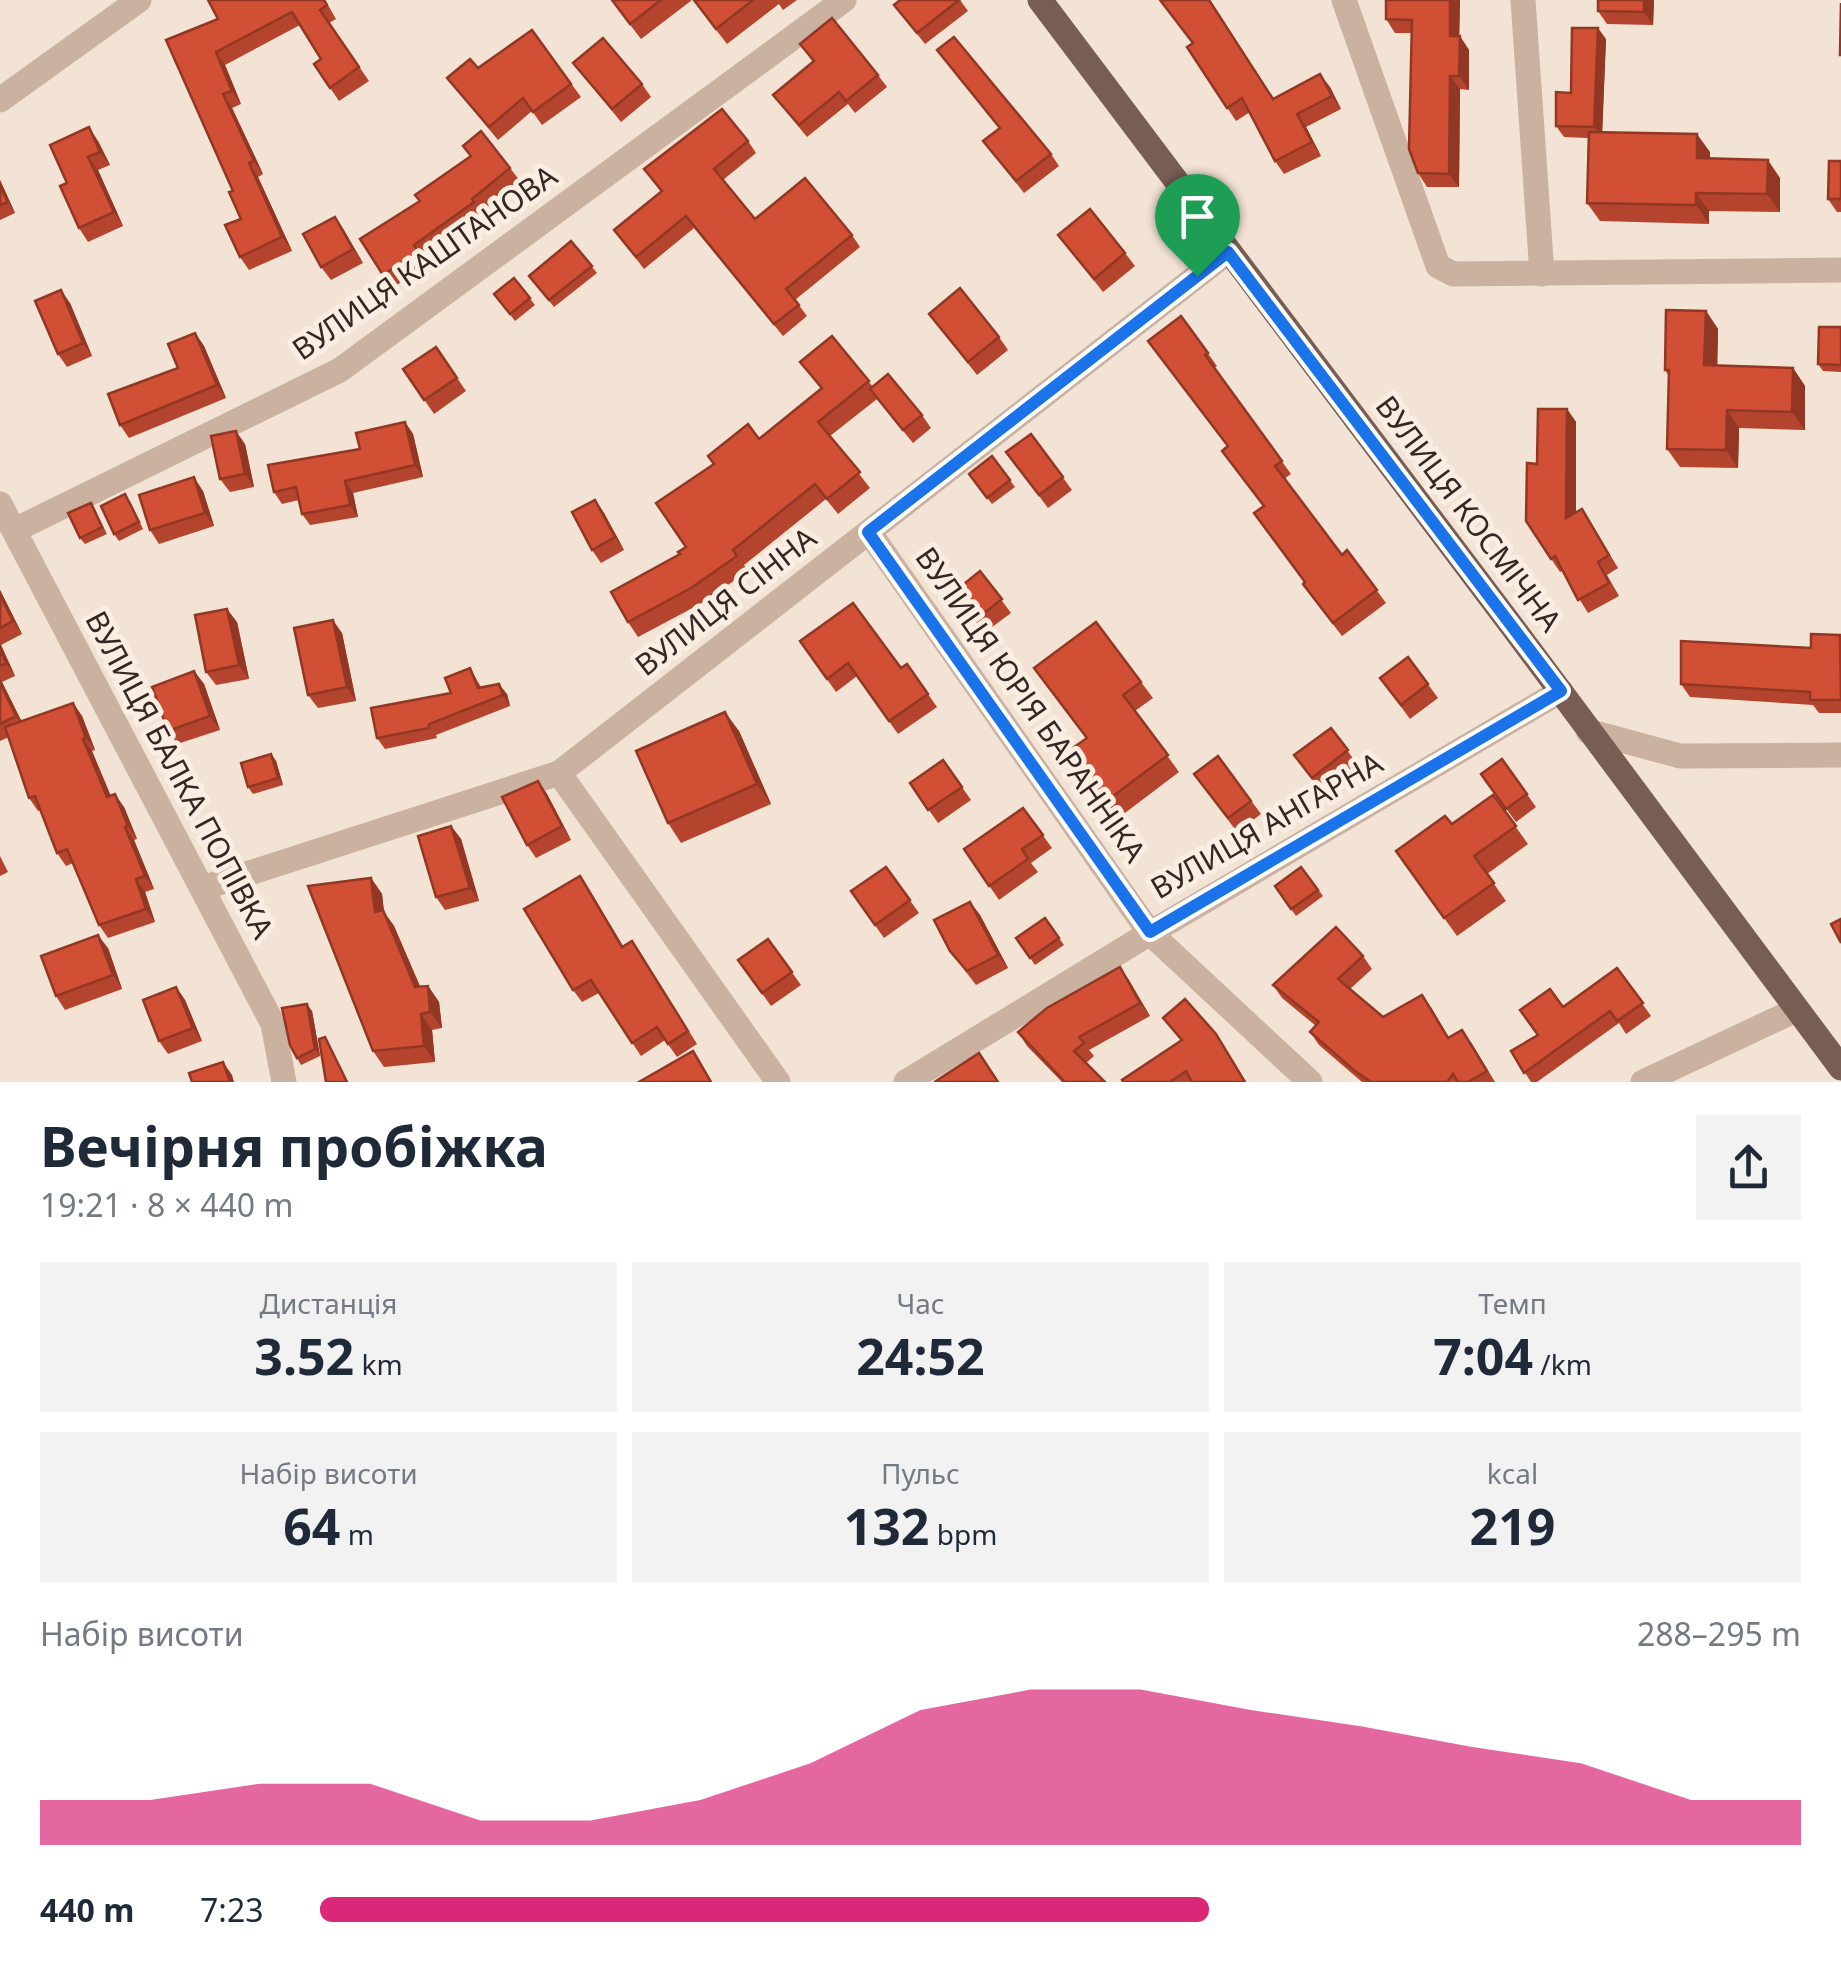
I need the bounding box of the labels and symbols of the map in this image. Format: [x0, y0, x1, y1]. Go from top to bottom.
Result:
street label: ВУЛИЦЯ КАШТАНОВА [284, 154, 565, 369]
pin [1155, 174, 1240, 277]
street label: ВУЛИЦЯ КОСМІЧНА [1367, 387, 1572, 640]
street label: ВУЛИЦЯ СІННА [626, 517, 825, 685]
street label: ВУЛИЦЯ ЮРІЯ БАРАННІКА [907, 538, 1156, 871]
street label: ВУЛИЦЯ БАЛКА ПОПІВКА [77, 604, 284, 946]
street label: ВУЛИЦЯ АНГАРНА [1143, 741, 1390, 908]

